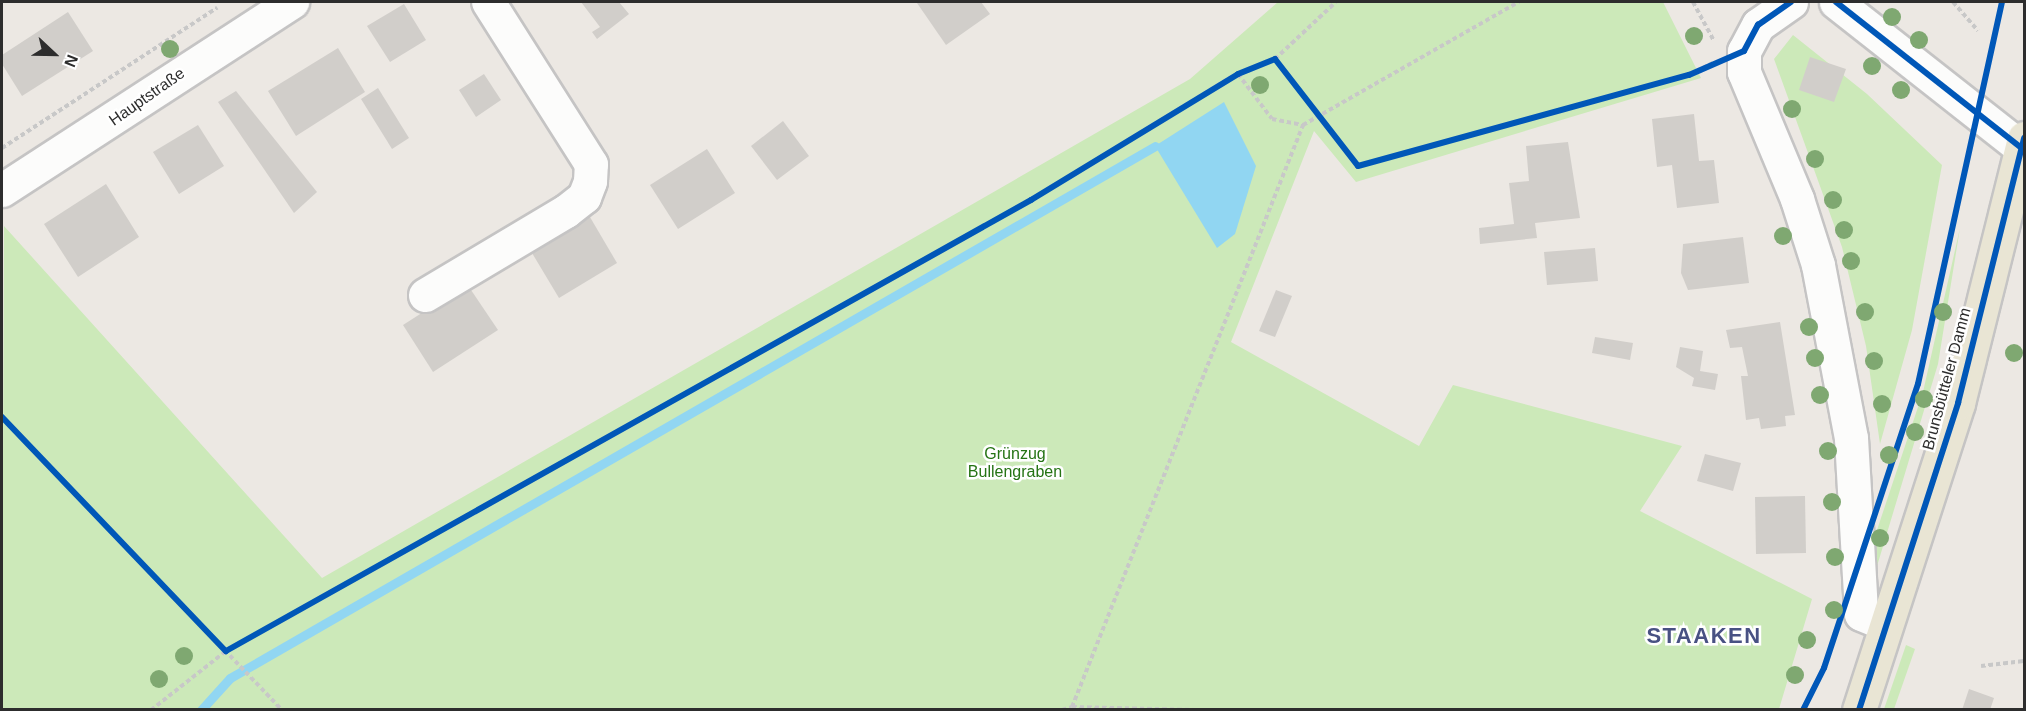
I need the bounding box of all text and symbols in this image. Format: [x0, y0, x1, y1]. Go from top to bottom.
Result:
north arrow [24, 24, 84, 84]
text: N [61, 52, 81, 69]
street label: Hauptstraße [105, 64, 189, 130]
street label: Brunsbütteler Damm [1919, 306, 1975, 452]
park label: Grünzug Bullengraben [968, 444, 1062, 482]
district label: STAAKEN [1646, 623, 1762, 649]

